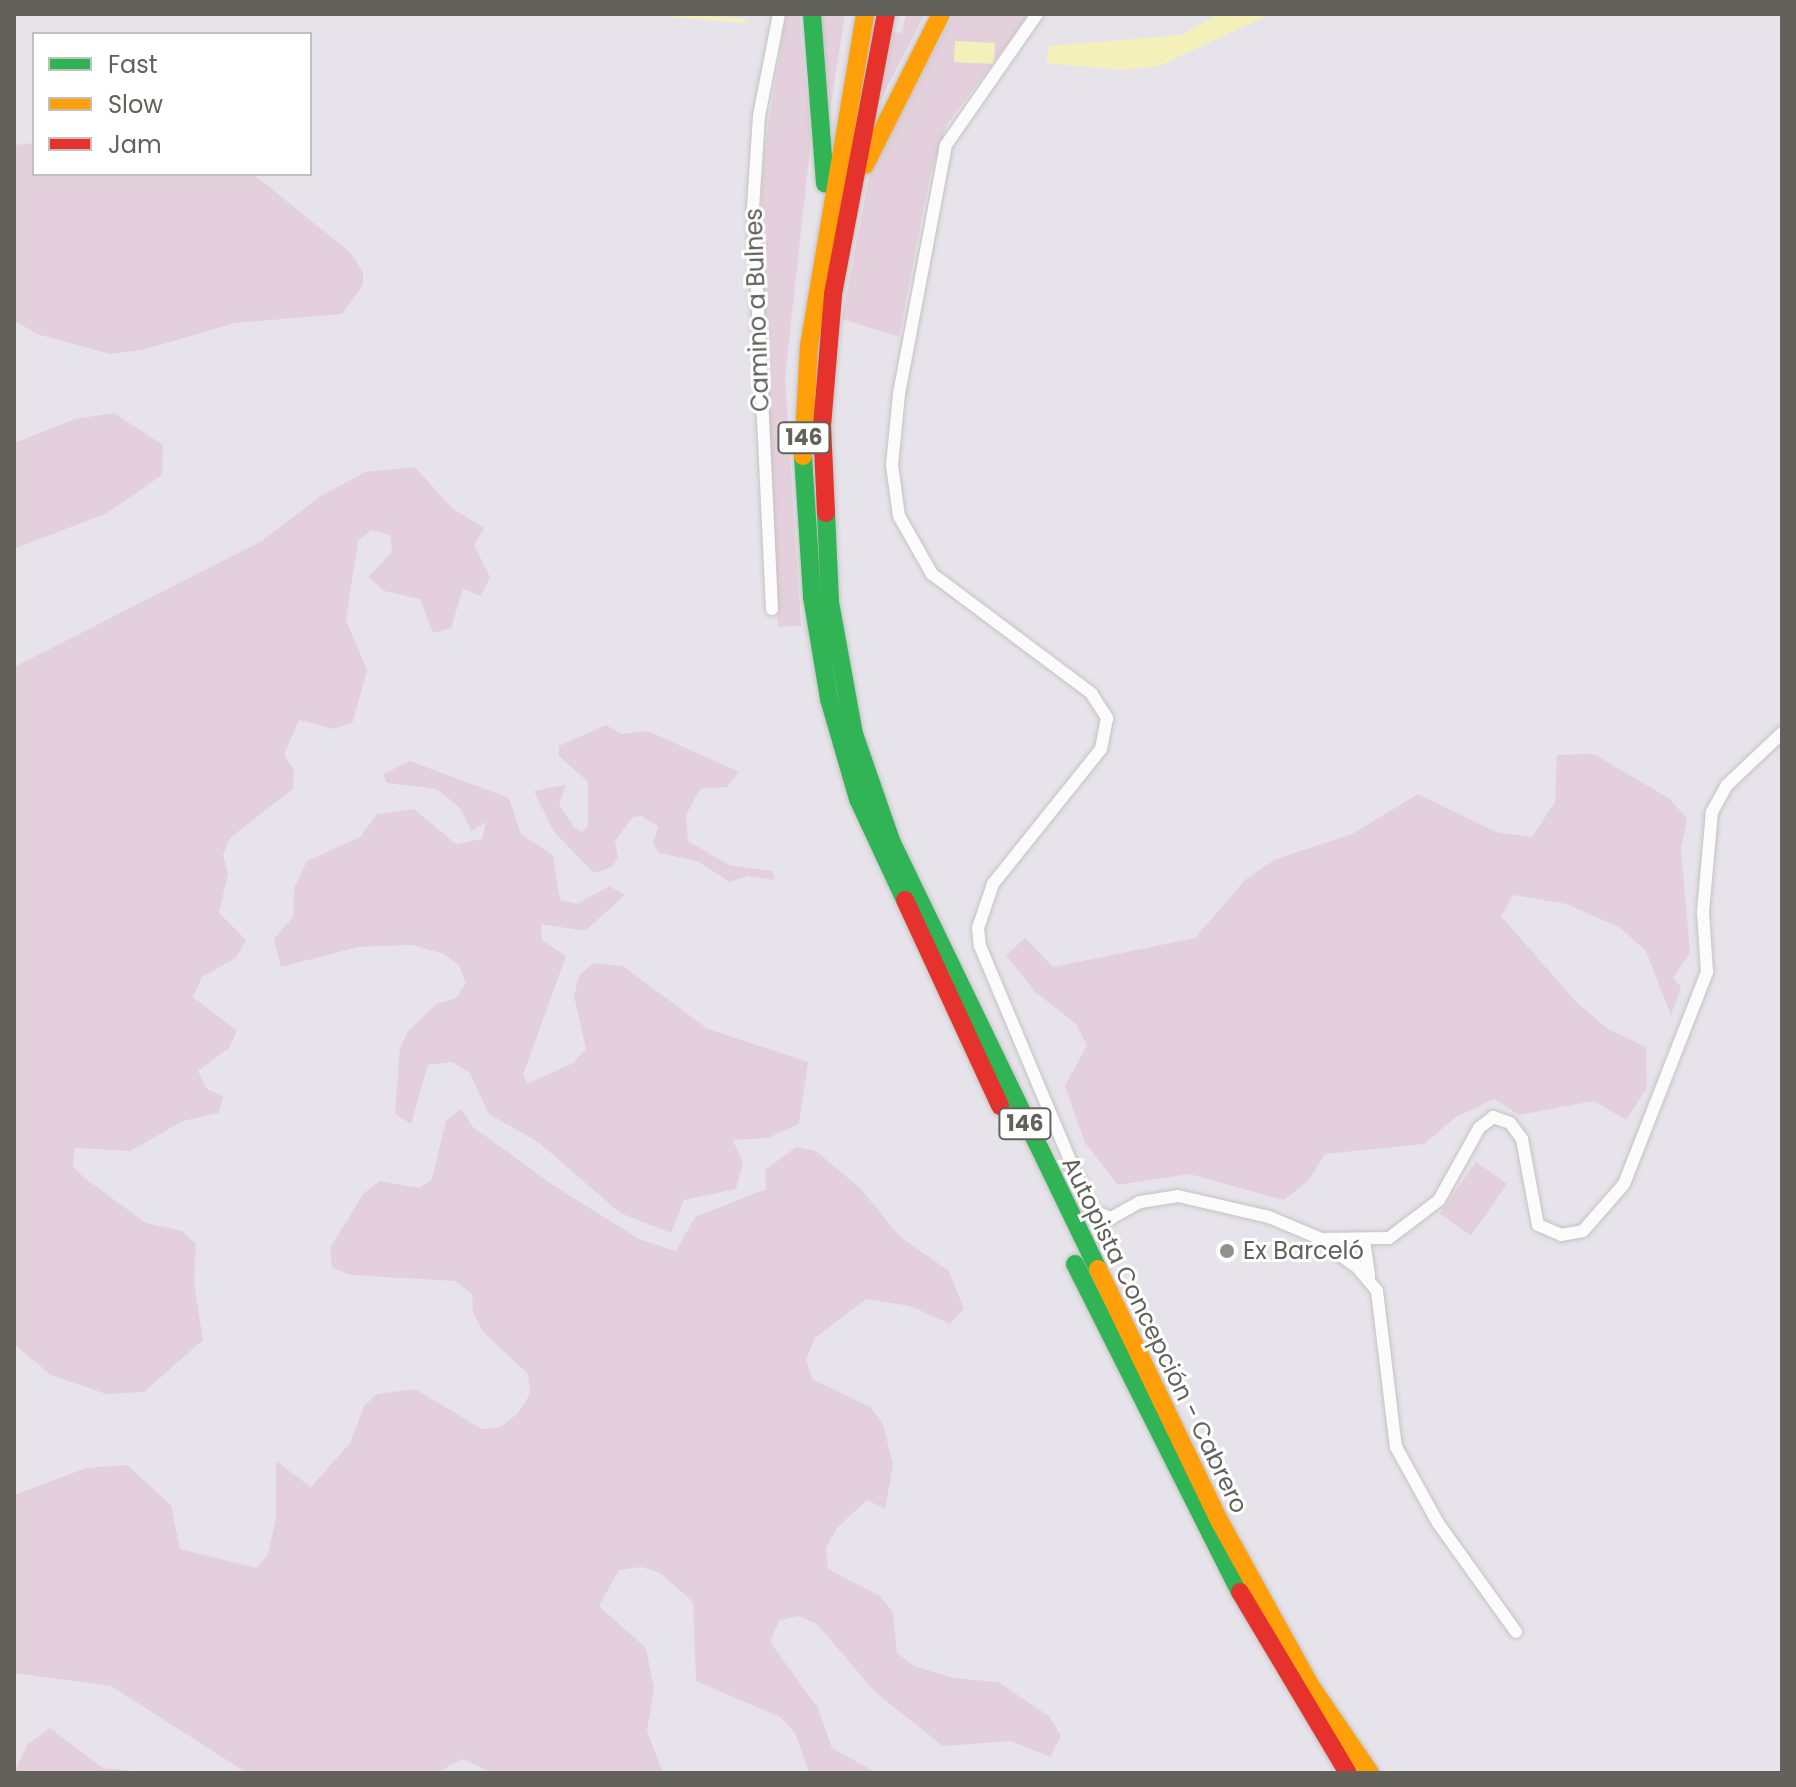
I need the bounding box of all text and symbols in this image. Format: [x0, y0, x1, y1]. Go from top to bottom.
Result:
legend [32, 32, 312, 176]
text: Fast [108, 48, 158, 81]
text: Slow [108, 88, 163, 121]
text: Jam [108, 128, 162, 161]
street label: Camino a Bulnes [739, 208, 775, 412]
road number: 146 [776, 420, 832, 456]
road number: 146 [997, 1106, 1053, 1142]
street label: Autopista Concepción - Cabrero [1056, 1152, 1254, 1518]
place label: Ex Barceló [1243, 1237, 1364, 1265]
marker: Ex Barceló [1218, 1242, 1236, 1260]

